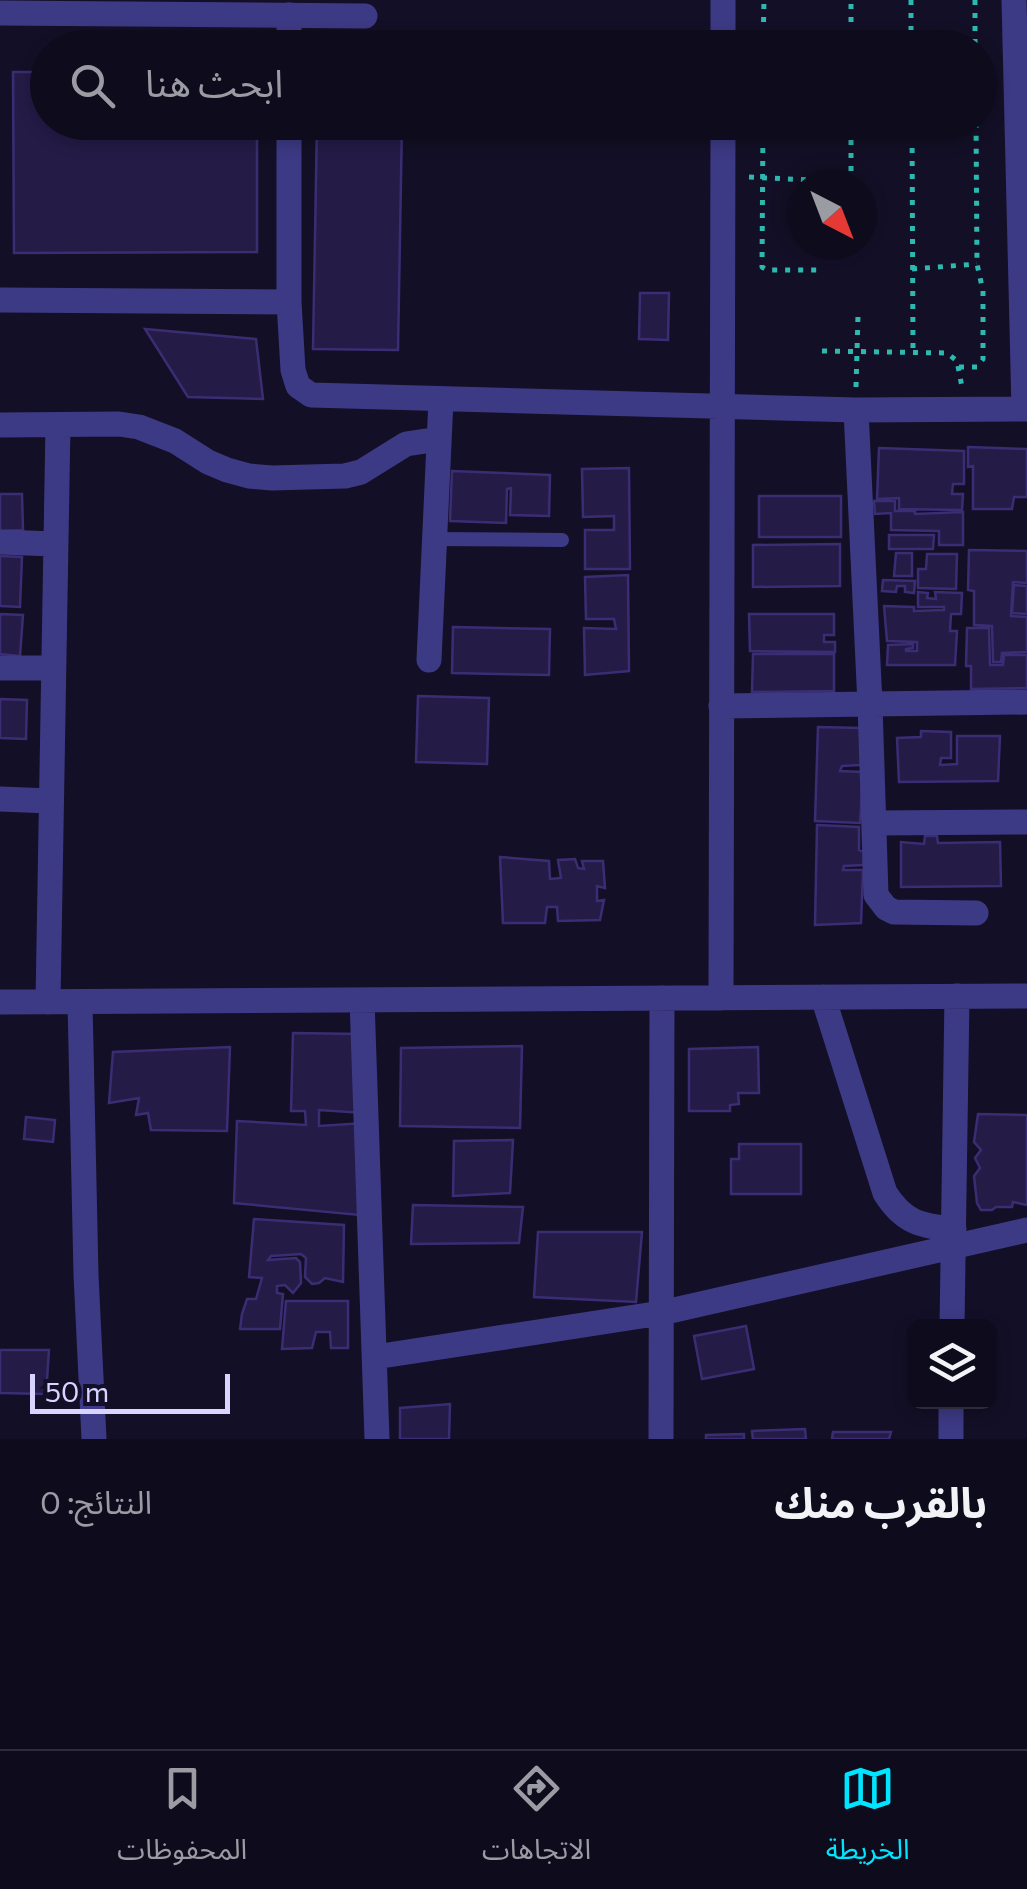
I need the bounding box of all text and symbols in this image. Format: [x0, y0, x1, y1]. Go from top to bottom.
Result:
search box [30, 30, 997, 140]
icon: search [65, 58, 120, 113]
text: ابحث هنا [145, 58, 283, 105]
north arrow [787, 170, 877, 260]
map controls [907, 1319, 997, 1409]
button: layers [907, 1319, 997, 1409]
scale bar [30, 1369, 230, 1414]
text: 50 m [45, 1374, 109, 1408]
text: بالقرب منك [774, 1475, 987, 1527]
text: النتائج: 0 [40, 1481, 152, 1521]
tab: المحفوظات [117, 1761, 247, 1880]
tab: الاتجاهات [482, 1761, 591, 1880]
tab: الخريطة [826, 1761, 910, 1880]

